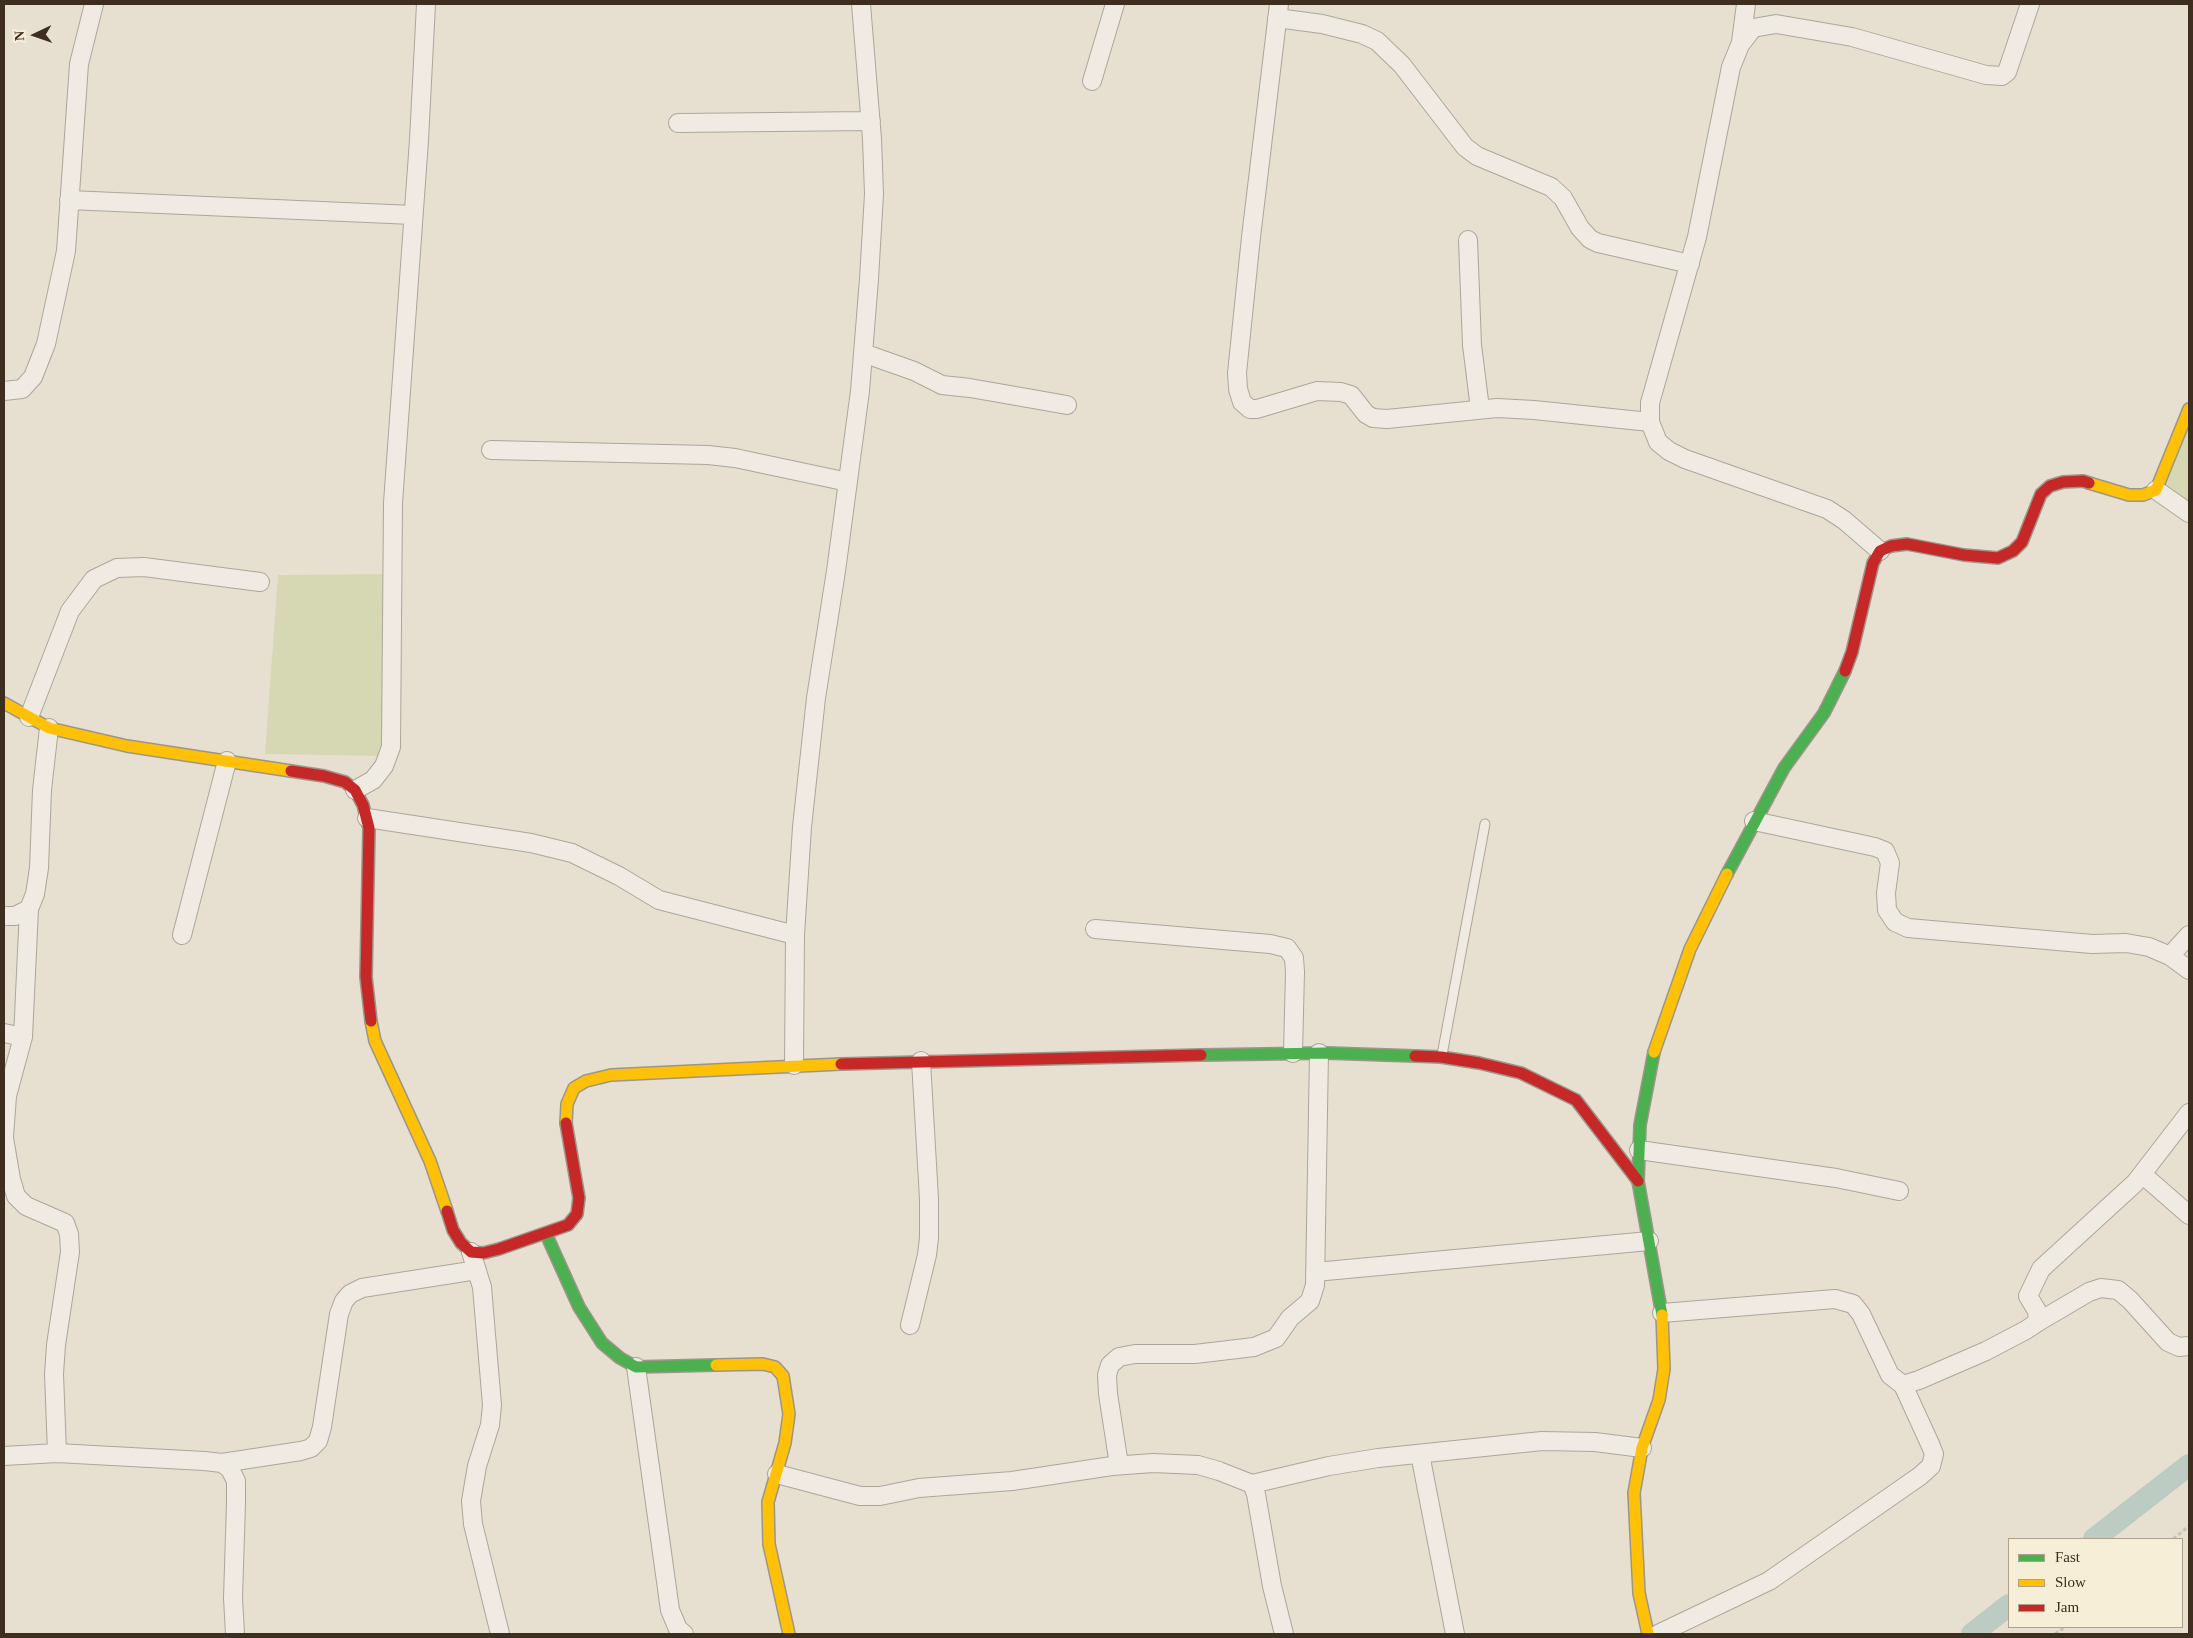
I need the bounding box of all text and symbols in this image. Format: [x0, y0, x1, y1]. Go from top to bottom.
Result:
north arrow [10, 10, 60, 60]
text: N [12, 30, 27, 41]
legend [2008, 1538, 2183, 1628]
text: Fast [2055, 1549, 2080, 1565]
text: Slow [2055, 1574, 2086, 1590]
text: Jam [2055, 1599, 2079, 1615]

